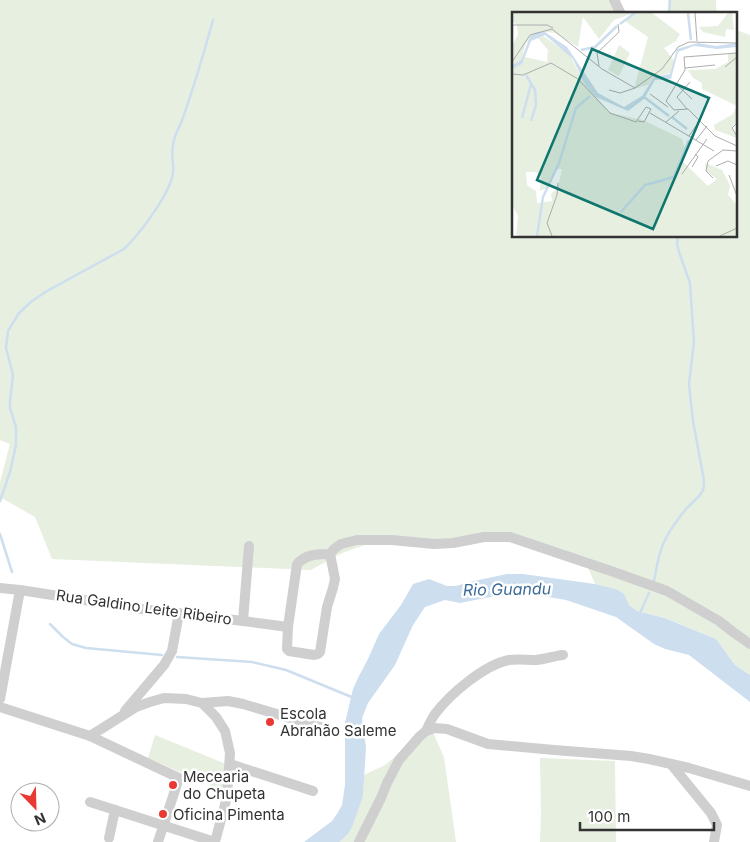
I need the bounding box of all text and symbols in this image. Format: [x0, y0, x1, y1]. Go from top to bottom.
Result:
inset map [512, 12, 738, 238]
water label: Rio Guandu [463, 578, 551, 600]
street label: Rua Galdino Leite Ribeiro [55, 585, 233, 629]
place label: Escola Abrahão Saleme [280, 704, 396, 740]
marker: Escola Abrahão Saleme [264, 716, 276, 728]
place label: Mecearia do Chupeta [183, 767, 265, 803]
marker: Mecearia do Chupeta [167, 779, 179, 791]
north arrow [10, 782, 60, 832]
scale bar [580, 800, 714, 832]
place label: Oficina Pimenta [173, 805, 285, 824]
text: 100 m [588, 807, 630, 826]
marker: Oficina Pimenta [157, 808, 169, 820]
text: N [32, 810, 49, 829]

